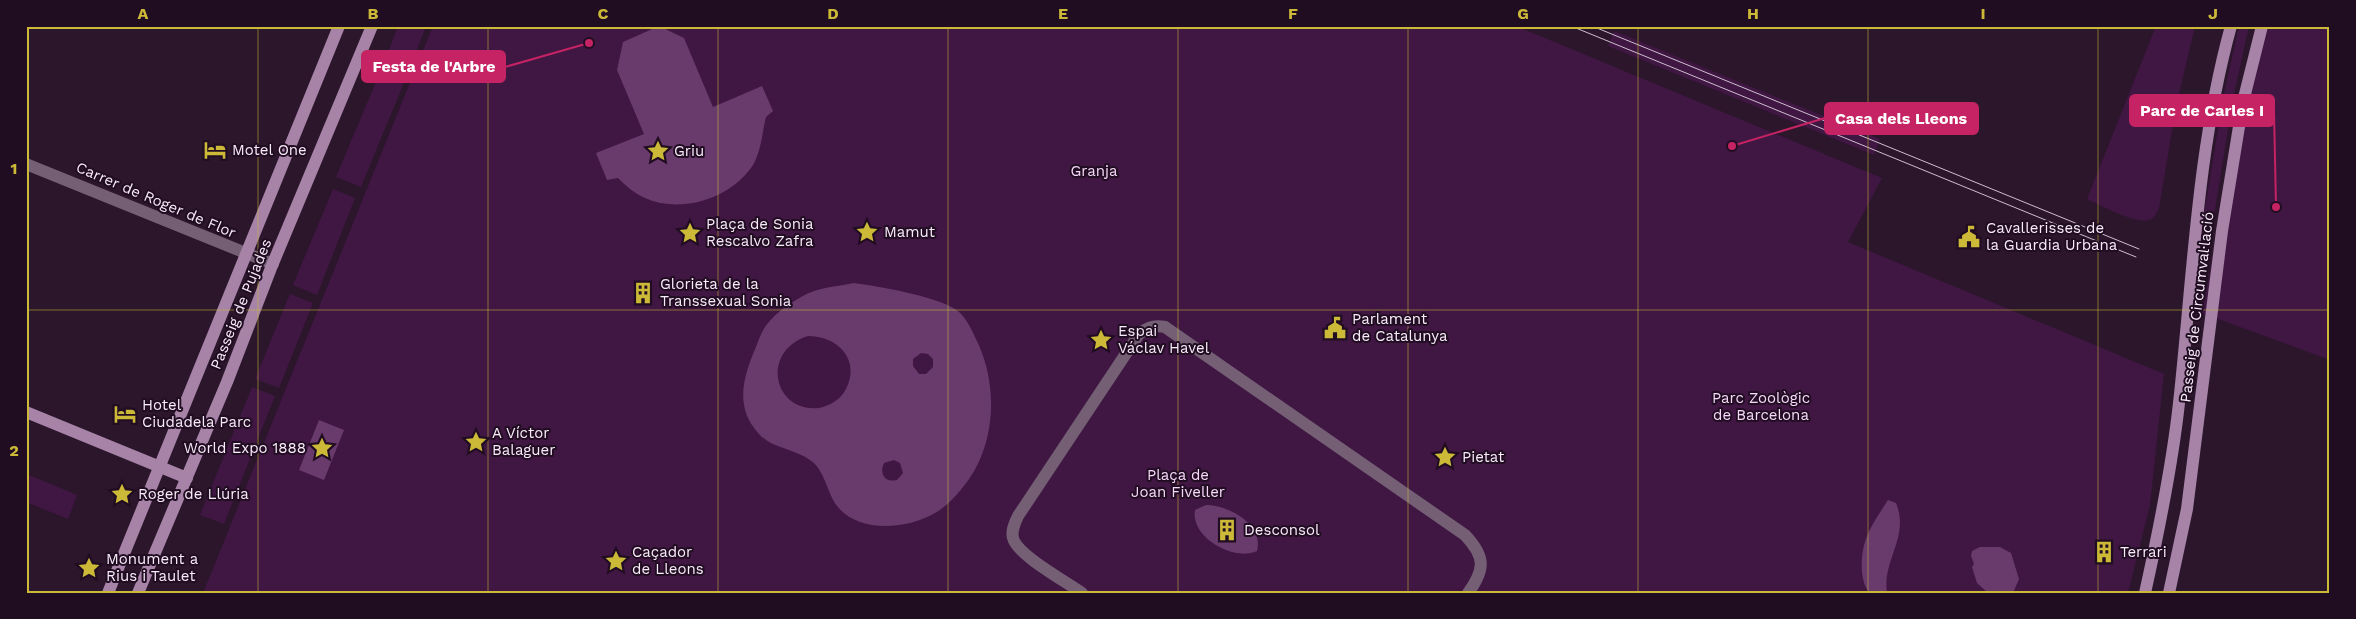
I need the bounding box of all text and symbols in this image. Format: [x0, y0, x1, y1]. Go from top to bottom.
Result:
text: A [138, 4, 149, 23]
text: B [368, 4, 379, 23]
text: C [598, 4, 609, 23]
text: D [827, 4, 839, 23]
text: E [1058, 4, 1068, 23]
text: F [1288, 4, 1298, 23]
text: G [1517, 4, 1529, 23]
text: H [1747, 4, 1759, 23]
text: I [1980, 4, 1986, 23]
text: J [2208, 4, 2218, 23]
callout: Festa de l'Arbre [362, 51, 505, 82]
text: Festa de l'Arbre [373, 57, 495, 76]
callout: Parc de Carles I [2130, 95, 2274, 126]
text: Parc de Carles I [2140, 101, 2264, 120]
callout: Casa dels Lleons [1825, 103, 1978, 134]
text: Casa dels Lleons [1835, 109, 1968, 128]
hotel icon: Motel One [202, 137, 228, 163]
place icon: Griu [645, 138, 671, 164]
place label: Motel One [232, 141, 307, 159]
place label: Griu [674, 142, 704, 160]
street label: Carrer de Roger de Flor [73, 158, 239, 242]
text: 1 [11, 159, 17, 178]
park label: Granja [1070, 162, 1118, 180]
street label: Passeig de Circumval·lació [2176, 211, 2218, 403]
place label: Plaça de Sonia Rescalvo Zafra [706, 215, 814, 250]
place icon: Mamut [854, 219, 880, 245]
place label: Cavallerisses de la Guardia Urbana [1986, 219, 2118, 254]
place icon: Plaça de Sonia Rescalvo Zafra [677, 220, 703, 246]
place label: Mamut [884, 223, 936, 241]
public building icon: Cavallerisses de la Guardia Urbana [1956, 224, 1982, 250]
street label: Passeig de Pujades [207, 236, 275, 372]
place label: Glorieta de la Transsexual Sonia [660, 275, 792, 310]
building icon: Glorieta de la Transsexual Sonia [630, 280, 656, 306]
place label: Parlament de Catalunya [1352, 310, 1448, 345]
public building icon: Parlament de Catalunya [1322, 315, 1348, 341]
place label: Espai Václav Havel [1118, 322, 1210, 357]
place icon: Espai Václav Havel [1088, 327, 1114, 353]
park label: Parc Zoològic de Barcelona [1712, 389, 1810, 424]
place label: Hotel Ciudadela Parc [142, 396, 251, 431]
hotel icon: Hotel Ciudadela Parc [112, 401, 138, 427]
place label: A Víctor Balaguer [492, 424, 555, 459]
place icon: A Víctor Balaguer [463, 429, 489, 455]
place icon: World Expo 1888 [309, 435, 335, 461]
place label: World Expo 1888 [184, 439, 306, 457]
text: 2 [9, 441, 19, 460]
place icon: Pietat [1432, 444, 1458, 470]
place label: Pietat [1462, 448, 1505, 466]
park label: Plaça de Joan Fiveller [1131, 466, 1225, 501]
place icon: Roger de Llúria [109, 481, 135, 507]
place label: Roger de Llúria [138, 485, 249, 503]
building icon: Desconsol [1214, 517, 1240, 543]
place label: Desconsol [1244, 521, 1320, 539]
building icon: Terrari [2091, 539, 2117, 565]
place label: Caçador de Lleons [632, 543, 704, 578]
place label: Terrari [2120, 543, 2167, 561]
place icon: Caçador de Lleons [603, 548, 629, 574]
place label: Monument a Rius i Taulet [106, 550, 199, 585]
place icon: Monument a Rius i Taulet [76, 555, 102, 581]

